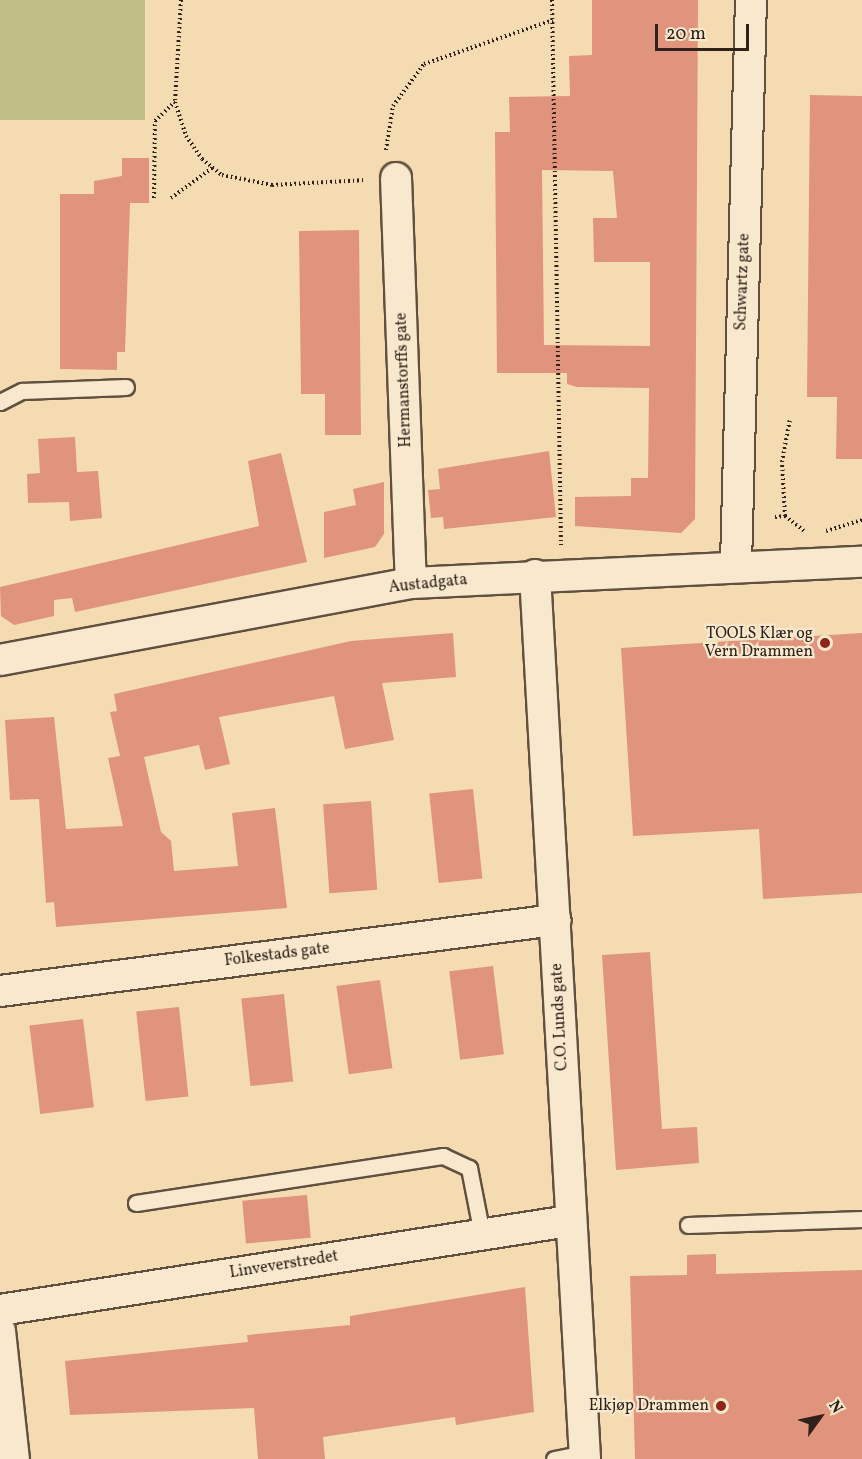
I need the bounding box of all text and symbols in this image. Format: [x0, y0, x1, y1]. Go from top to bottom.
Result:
scale bar [658, 12, 752, 50]
text: 20 m [666, 22, 706, 47]
street label: Schwartz gate [732, 233, 754, 331]
street label: Hermanstorffs gate [392, 312, 416, 448]
street label: Austadgata [388, 570, 468, 598]
place label: TOOLS Klær og Vern Drammen [705, 624, 813, 662]
marker: TOOLS Klær og Vern Drammen [818, 636, 832, 650]
street label: Folkestads gate [223, 939, 331, 971]
street label: C.O. Lunds gate [548, 963, 572, 1071]
street label: Linveverstredet [228, 1247, 340, 1283]
north arrow [790, 1387, 850, 1447]
place label: Elkjøp Drammen [589, 1396, 709, 1416]
text: N [823, 1396, 847, 1418]
marker: Elkjøp Drammen [714, 1399, 728, 1413]

